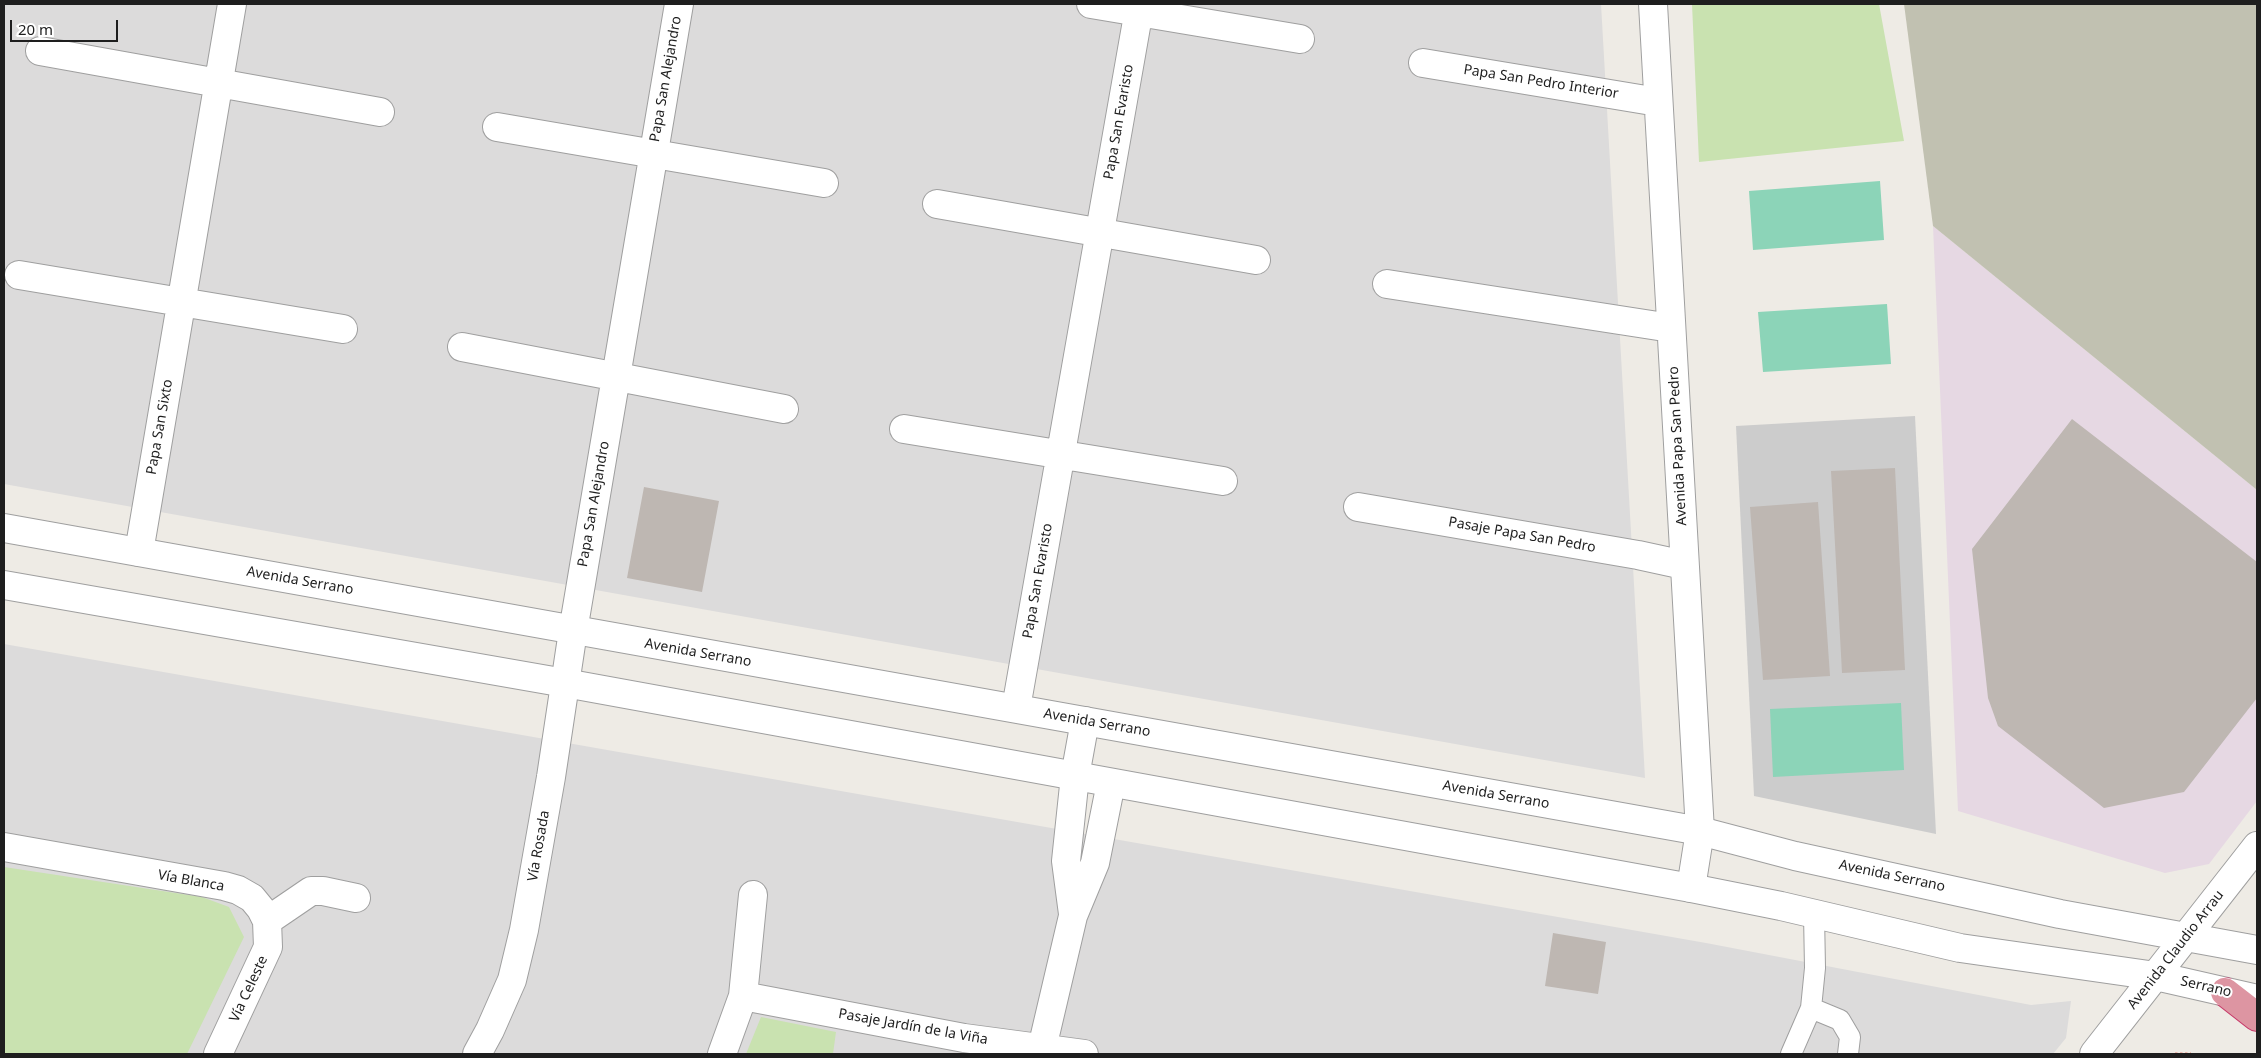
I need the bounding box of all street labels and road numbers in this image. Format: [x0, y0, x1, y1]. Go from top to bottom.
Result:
street label: Papa San Alejandro [647, 15, 685, 143]
street label: Papa San Pedro Interior [1462, 61, 1620, 103]
street label: Papa San Evaristo [1101, 63, 1137, 181]
street label: Avenida Papa San Pedro [1665, 366, 1691, 526]
street label: Papa San Sixto [143, 378, 177, 476]
street label: Papa San Alejandro [575, 440, 613, 568]
street label: Pasaje Papa San Pedro [1447, 514, 1597, 556]
street label: Papa San Evaristo [1020, 522, 1056, 640]
street label: Avenida Serrano [245, 563, 355, 599]
street label: Avenida Serrano [643, 635, 753, 671]
street label: Avenida Serrano [1042, 705, 1152, 741]
street label: Avenida Serrano [1441, 777, 1551, 813]
street label: Vía Rosada [525, 809, 553, 883]
street label: Avenida Serrano [1837, 857, 1947, 895]
street label: Vía Blanca [156, 867, 226, 895]
street label: Avenida Claudio Arrau [2124, 887, 2228, 1013]
street label: Vía Celeste [226, 953, 272, 1025]
street label: Serrano [2179, 973, 2233, 1001]
street label: Pasaje Jardín de la Viña [837, 1006, 989, 1048]

